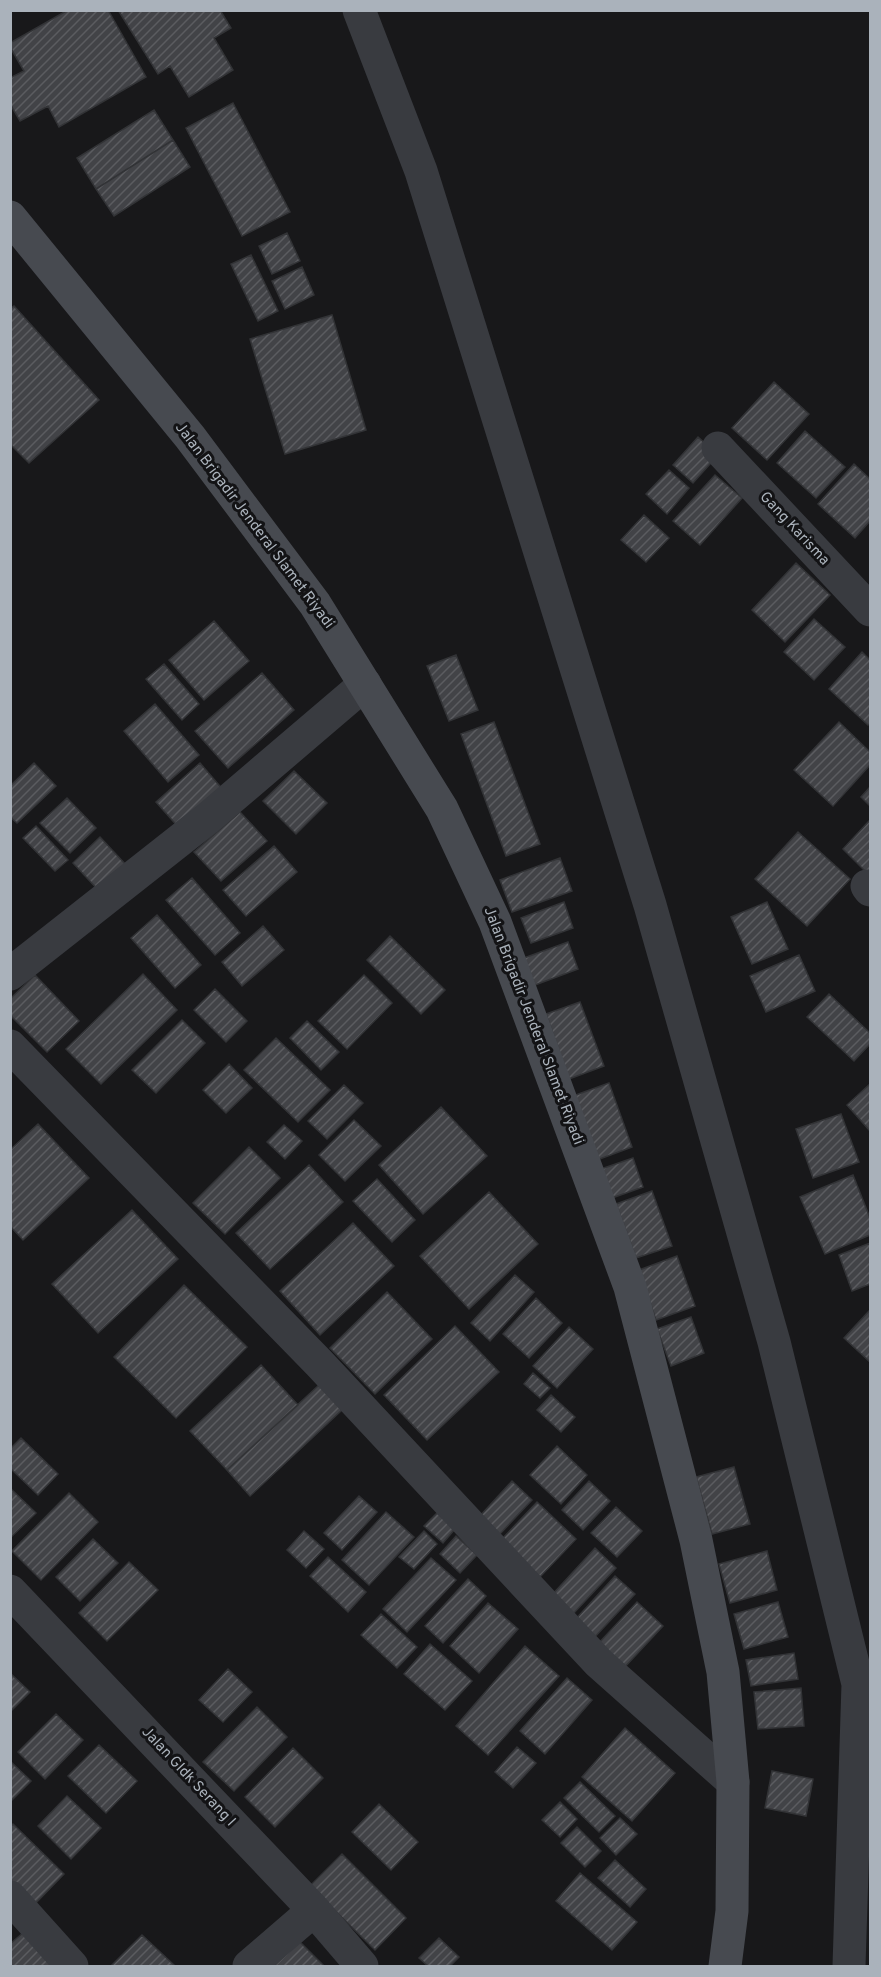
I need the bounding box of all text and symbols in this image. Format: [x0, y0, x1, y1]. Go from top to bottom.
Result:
street label: Jalan Brigadir Jenderal Slamet Riyadi [170, 419, 338, 633]
street label: Gang Karisma [755, 488, 833, 570]
street label: Jalan Brigadir Jenderal Slamet Riyadi [479, 904, 587, 1148]
street label: Jalan Gldk Serang I [137, 1723, 239, 1831]

